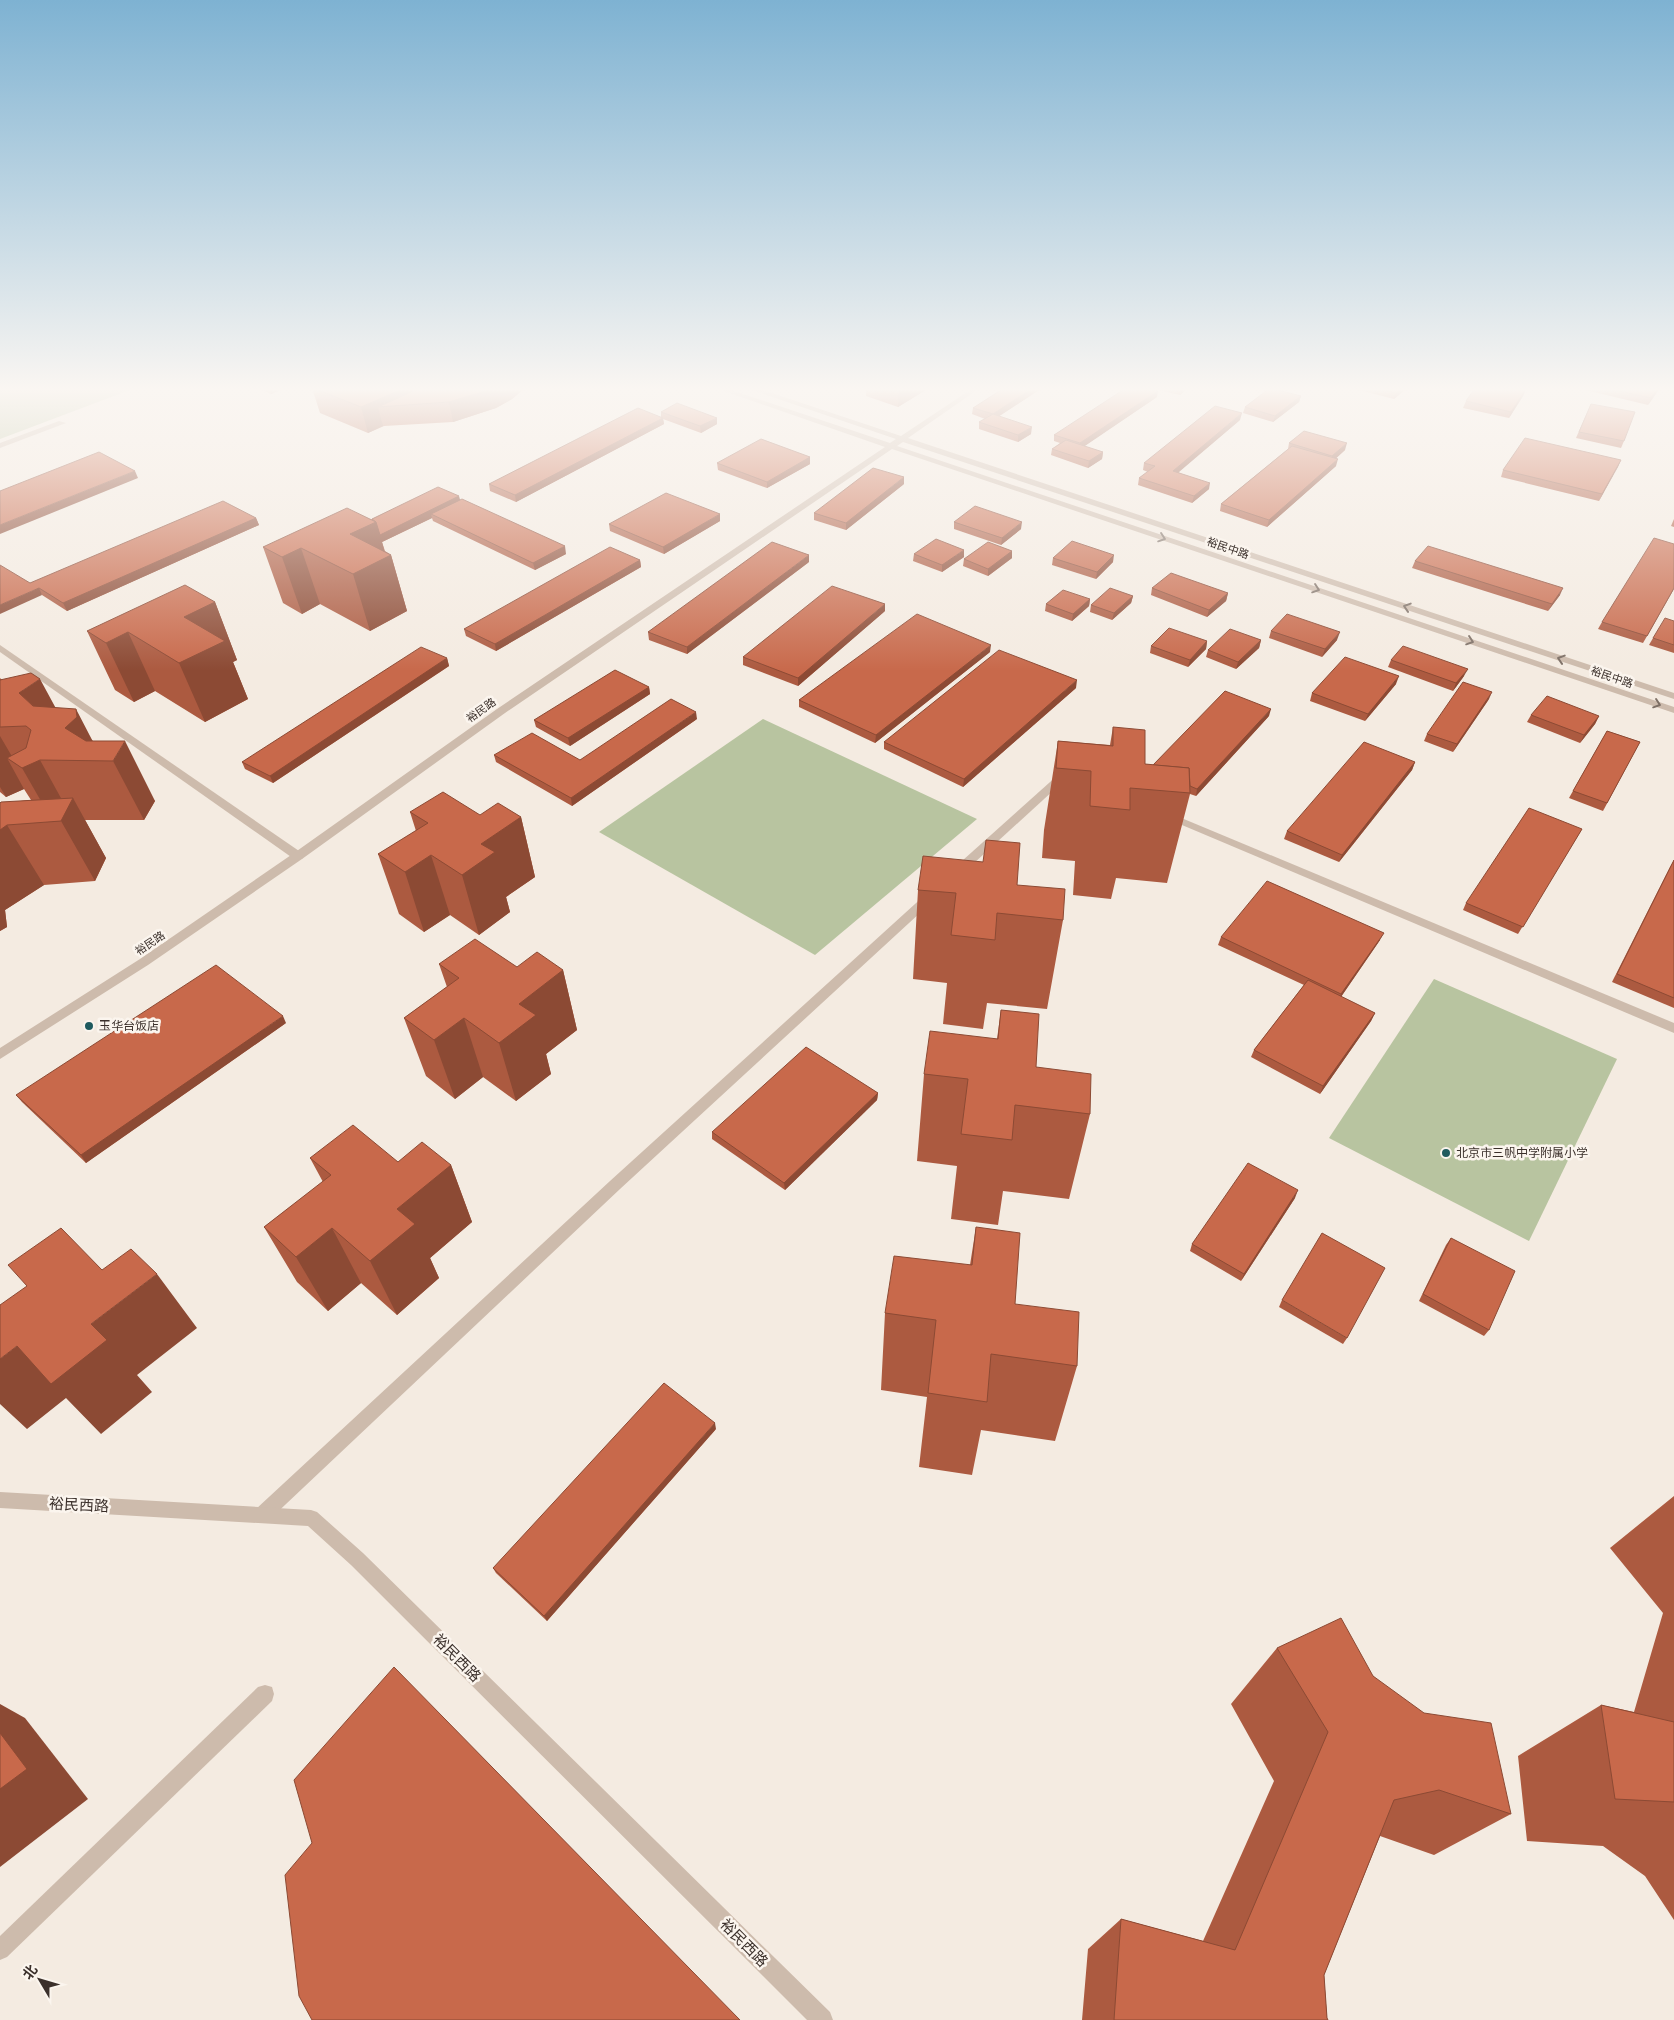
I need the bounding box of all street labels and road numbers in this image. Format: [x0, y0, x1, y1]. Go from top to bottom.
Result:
street label: 裕民中路 [1205, 533, 1251, 563]
street label: 裕民中路 [1589, 662, 1635, 692]
street label: 裕民路 [463, 694, 499, 726]
street label: 裕民路 [132, 927, 168, 959]
street label: 裕民西路 [48, 1491, 110, 1518]
street label: 裕民西路 [428, 1628, 487, 1687]
street label: 裕民西路 [715, 1913, 774, 1972]

